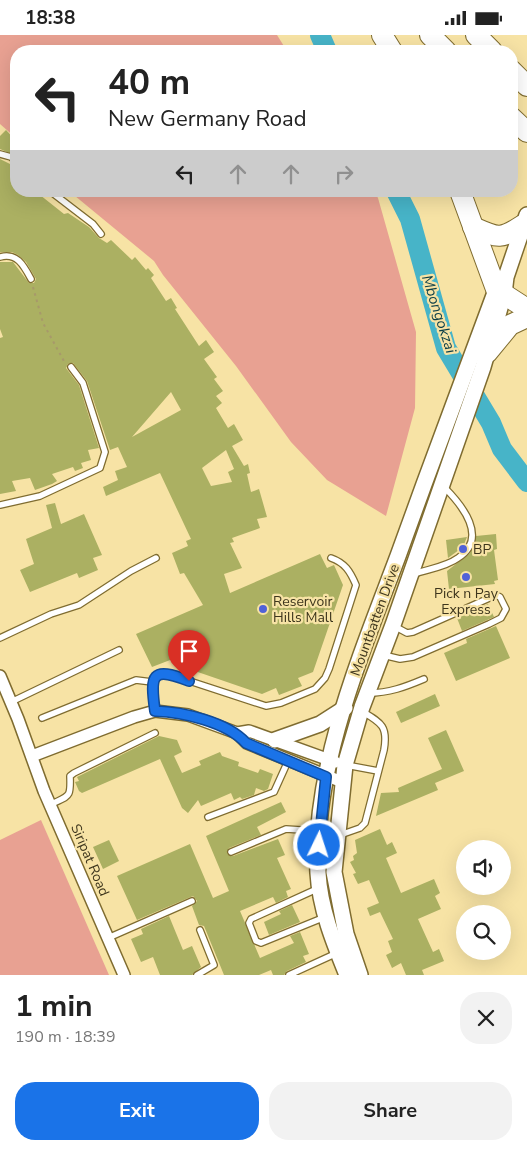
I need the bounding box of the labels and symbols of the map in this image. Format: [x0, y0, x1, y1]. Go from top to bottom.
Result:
water label: Mbongokzai [417, 272, 461, 356]
place label: BP [473, 540, 491, 559]
marker: BP [457, 543, 469, 555]
street label: Mountbatten Drive [346, 561, 404, 679]
marker: Pick n Pay Express [460, 571, 472, 583]
place label: Pick n Pay Express [434, 584, 499, 619]
place label: Reservoir Hills Mall [273, 592, 334, 627]
marker: Reservoir Hills Mall [257, 603, 269, 615]
pin [168, 630, 210, 681]
position arrow [292, 818, 344, 870]
street label: Siripat Road [66, 821, 114, 899]

